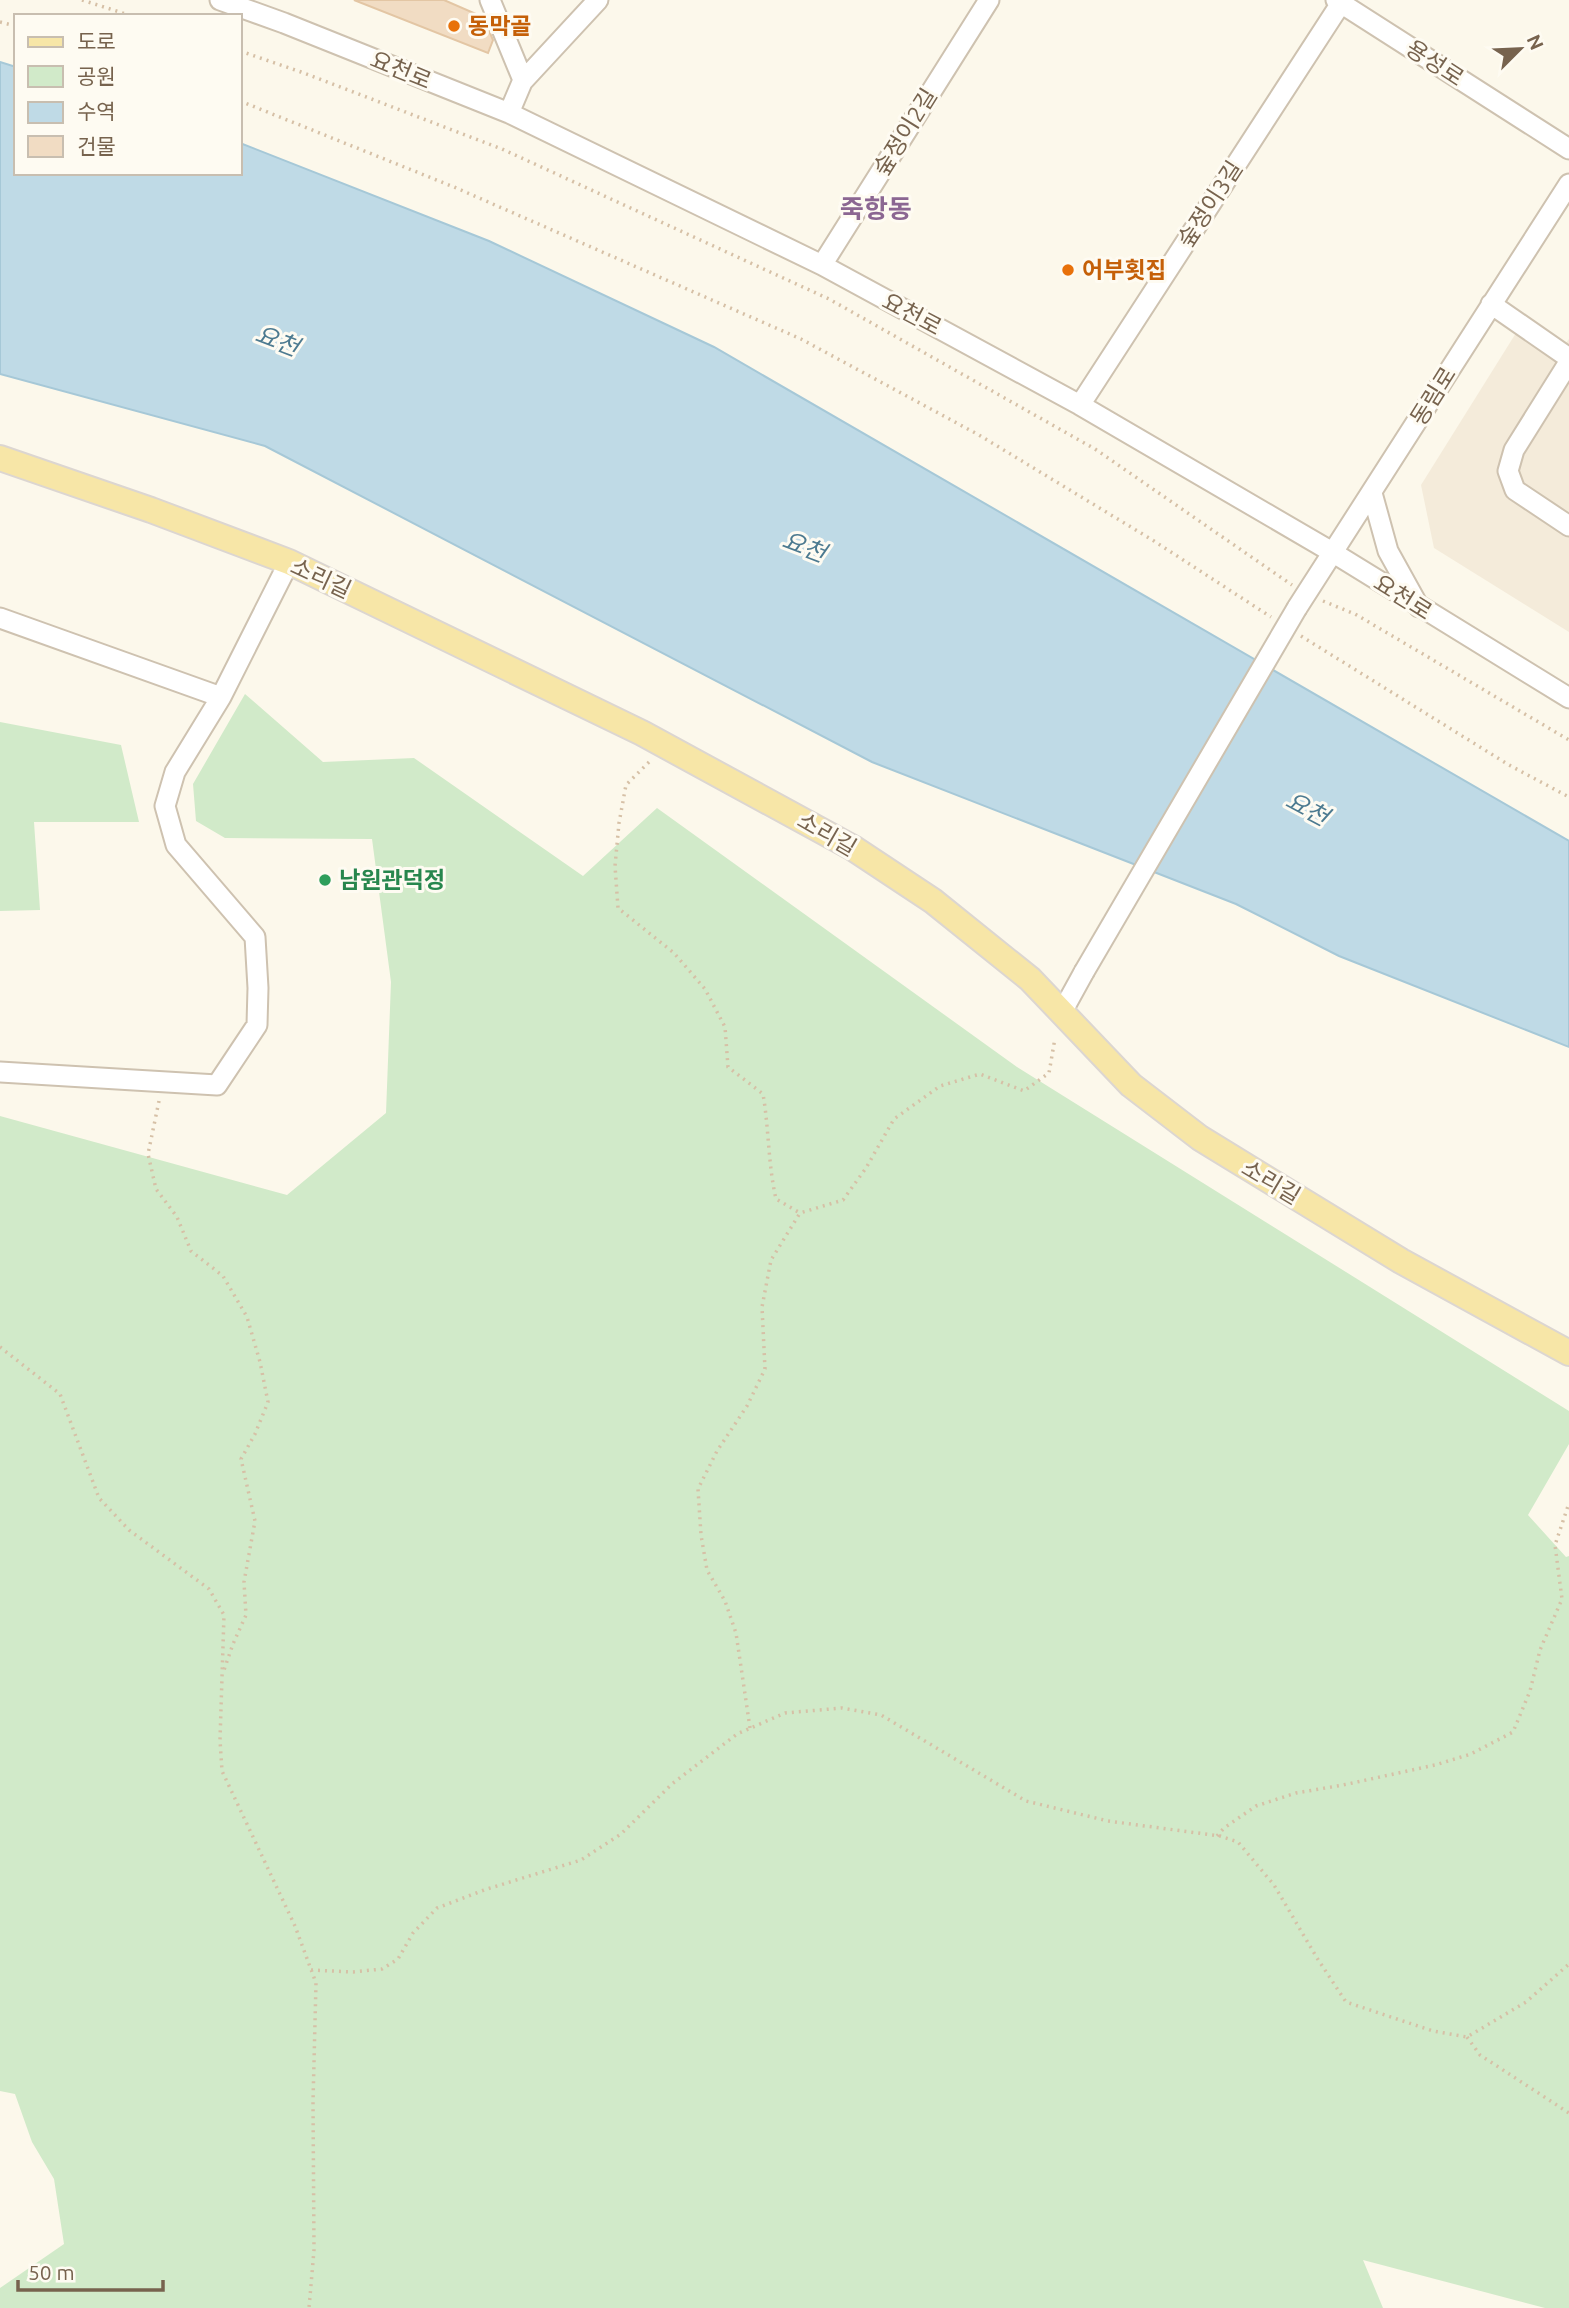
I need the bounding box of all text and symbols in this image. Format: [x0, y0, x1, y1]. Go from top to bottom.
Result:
place label: 동막골 [468, 13, 531, 38]
legend [14, 14, 242, 175]
north arrow [1485, 14, 1555, 84]
marker: 동막골 [446, 18, 462, 34]
text: 도로 [77, 29, 116, 53]
text: N [1523, 31, 1548, 53]
street label: 용성로 [1402, 35, 1469, 90]
street label: 요천로 [367, 46, 435, 93]
text: 공원 [77, 64, 116, 88]
street label: 숲정이2길 [868, 84, 941, 180]
text: 수역 [77, 99, 116, 123]
text: 건물 [77, 134, 116, 158]
street label: 숲정이3길 [1173, 156, 1247, 251]
district label: 죽항동 [840, 194, 912, 223]
place label: 어부횟집 [1082, 257, 1167, 282]
marker: 어부횟집 [1060, 262, 1076, 278]
street label: 요천로 [878, 288, 946, 339]
water label: 요천 [252, 320, 305, 362]
street label: 동림로 [1405, 362, 1460, 429]
water label: 요천 [779, 526, 832, 568]
street label: 소리길 [287, 553, 355, 602]
street label: 요천로 [1370, 569, 1437, 624]
water label: 요천 [1281, 786, 1336, 832]
street label: 소리길 [794, 807, 861, 860]
place label: 남원관덕정 [339, 867, 445, 892]
marker: 남원관덕정 [317, 872, 333, 888]
street label: 소리길 [1238, 1155, 1305, 1209]
scale bar [18, 2248, 163, 2292]
text: 50 m [28, 2260, 75, 2284]

